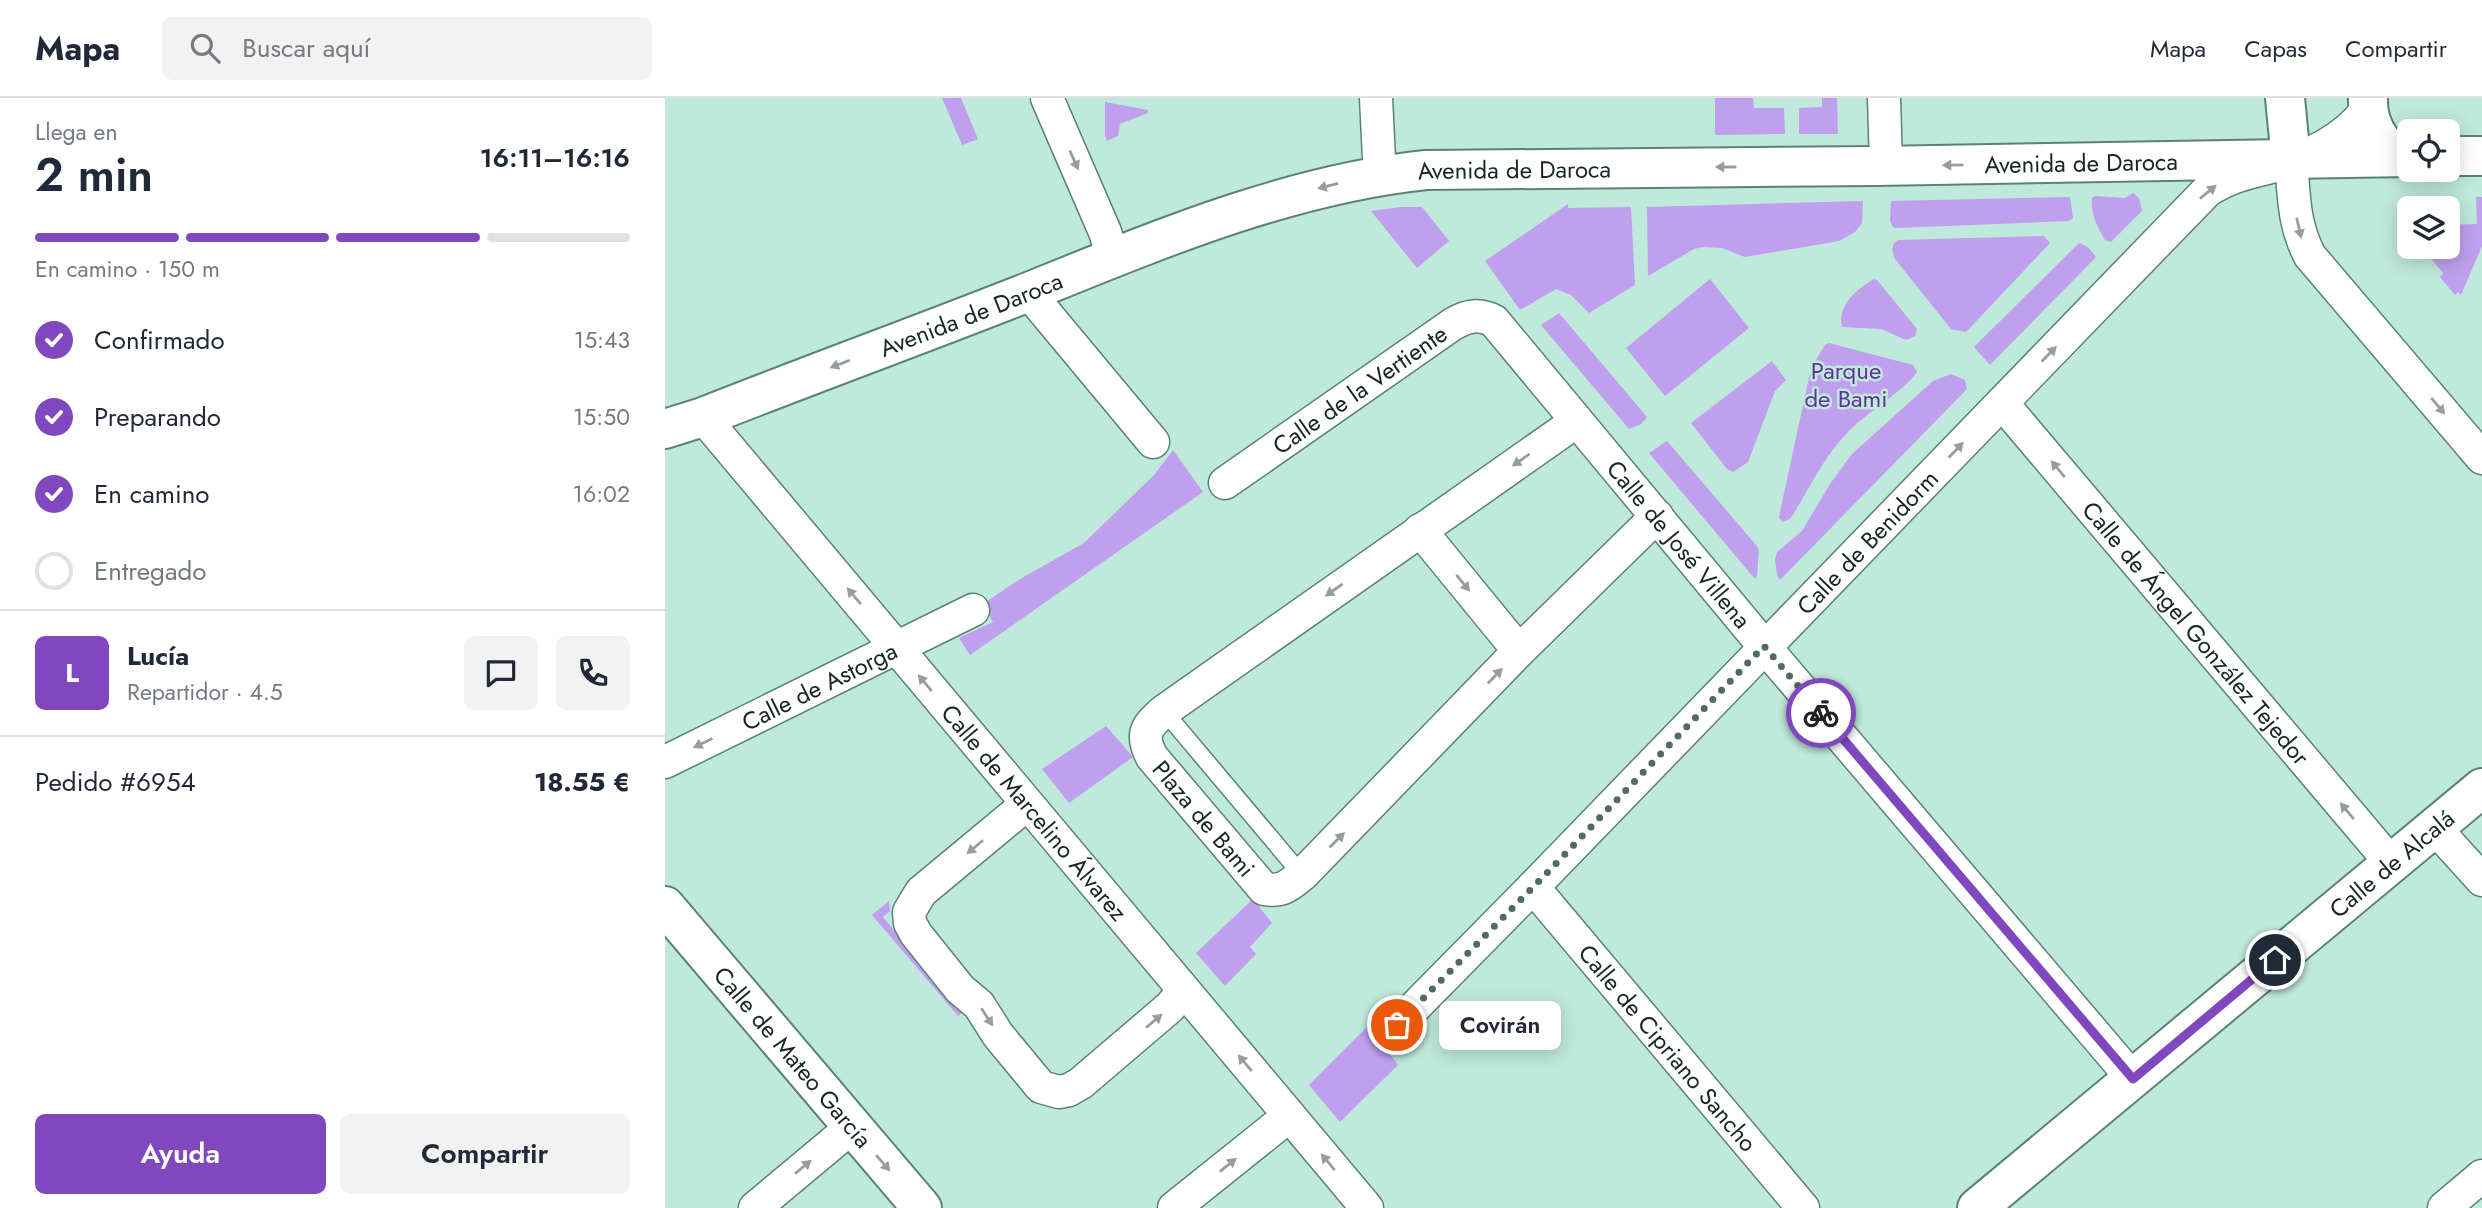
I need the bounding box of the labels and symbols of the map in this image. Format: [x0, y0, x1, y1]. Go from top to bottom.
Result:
street label: Avenida de Daroca [1984, 143, 2178, 182]
one-way arrow [1069, 150, 1080, 171]
street label: Avenida de Daroca [1416, 151, 1611, 188]
one-way arrow [1942, 159, 1964, 170]
one-way arrow [1715, 161, 1737, 173]
one-way arrow [1317, 180, 1339, 191]
one-way arrow [2199, 184, 2217, 199]
one-way arrow [2293, 217, 2304, 239]
street label: Avenida de Daroca [874, 263, 1068, 365]
street label: Calle de la Vertiente [1265, 316, 1454, 462]
one-way arrow [2041, 346, 2057, 363]
park label: Parque de Bami [1804, 353, 1888, 416]
one-way arrow [829, 359, 850, 370]
one-way arrow [2430, 397, 2445, 414]
one-way arrow [1947, 442, 1964, 459]
street label: Calle de José Villena [1599, 452, 1760, 636]
one-way arrow [1512, 453, 1530, 467]
one-way arrow [2050, 460, 2066, 478]
street label: Calle de Benidorm [1788, 461, 1946, 623]
street label: Calle de Ángel González Tejedor [2074, 493, 2319, 773]
one-way arrow [1455, 574, 1470, 591]
one-way arrow [1325, 583, 1343, 597]
one-way arrow [847, 587, 862, 604]
street label: Calle de Astorga [736, 633, 903, 739]
one-way arrow [1487, 668, 1503, 685]
one-way arrow [918, 674, 933, 691]
courier [1786, 678, 1856, 748]
street label: Calle de Marcelino Álvarez [933, 696, 1136, 928]
one-way arrow [693, 738, 713, 749]
street label: Plaza de Bami [1144, 752, 1264, 884]
street label: Calle de Alcalá [2321, 801, 2462, 926]
one-way arrow [2340, 803, 2355, 820]
one-way arrow [1328, 832, 1345, 848]
one-way arrow [966, 839, 983, 854]
pin [2245, 930, 2305, 990]
street label: Calle de Cipriano Sancho [1571, 936, 1766, 1159]
street label: Calle de Mateo García [706, 958, 881, 1155]
pin [1367, 995, 1427, 1055]
callout: Covirán [1439, 1000, 1561, 1049]
one-way arrow [981, 1008, 994, 1027]
one-way arrow [1145, 1013, 1163, 1029]
one-way arrow [1238, 1055, 1253, 1072]
one-way arrow [1321, 1153, 1336, 1170]
one-way arrow [875, 1155, 890, 1172]
one-way arrow [1218, 1158, 1236, 1173]
one-way arrow [795, 1160, 812, 1175]

